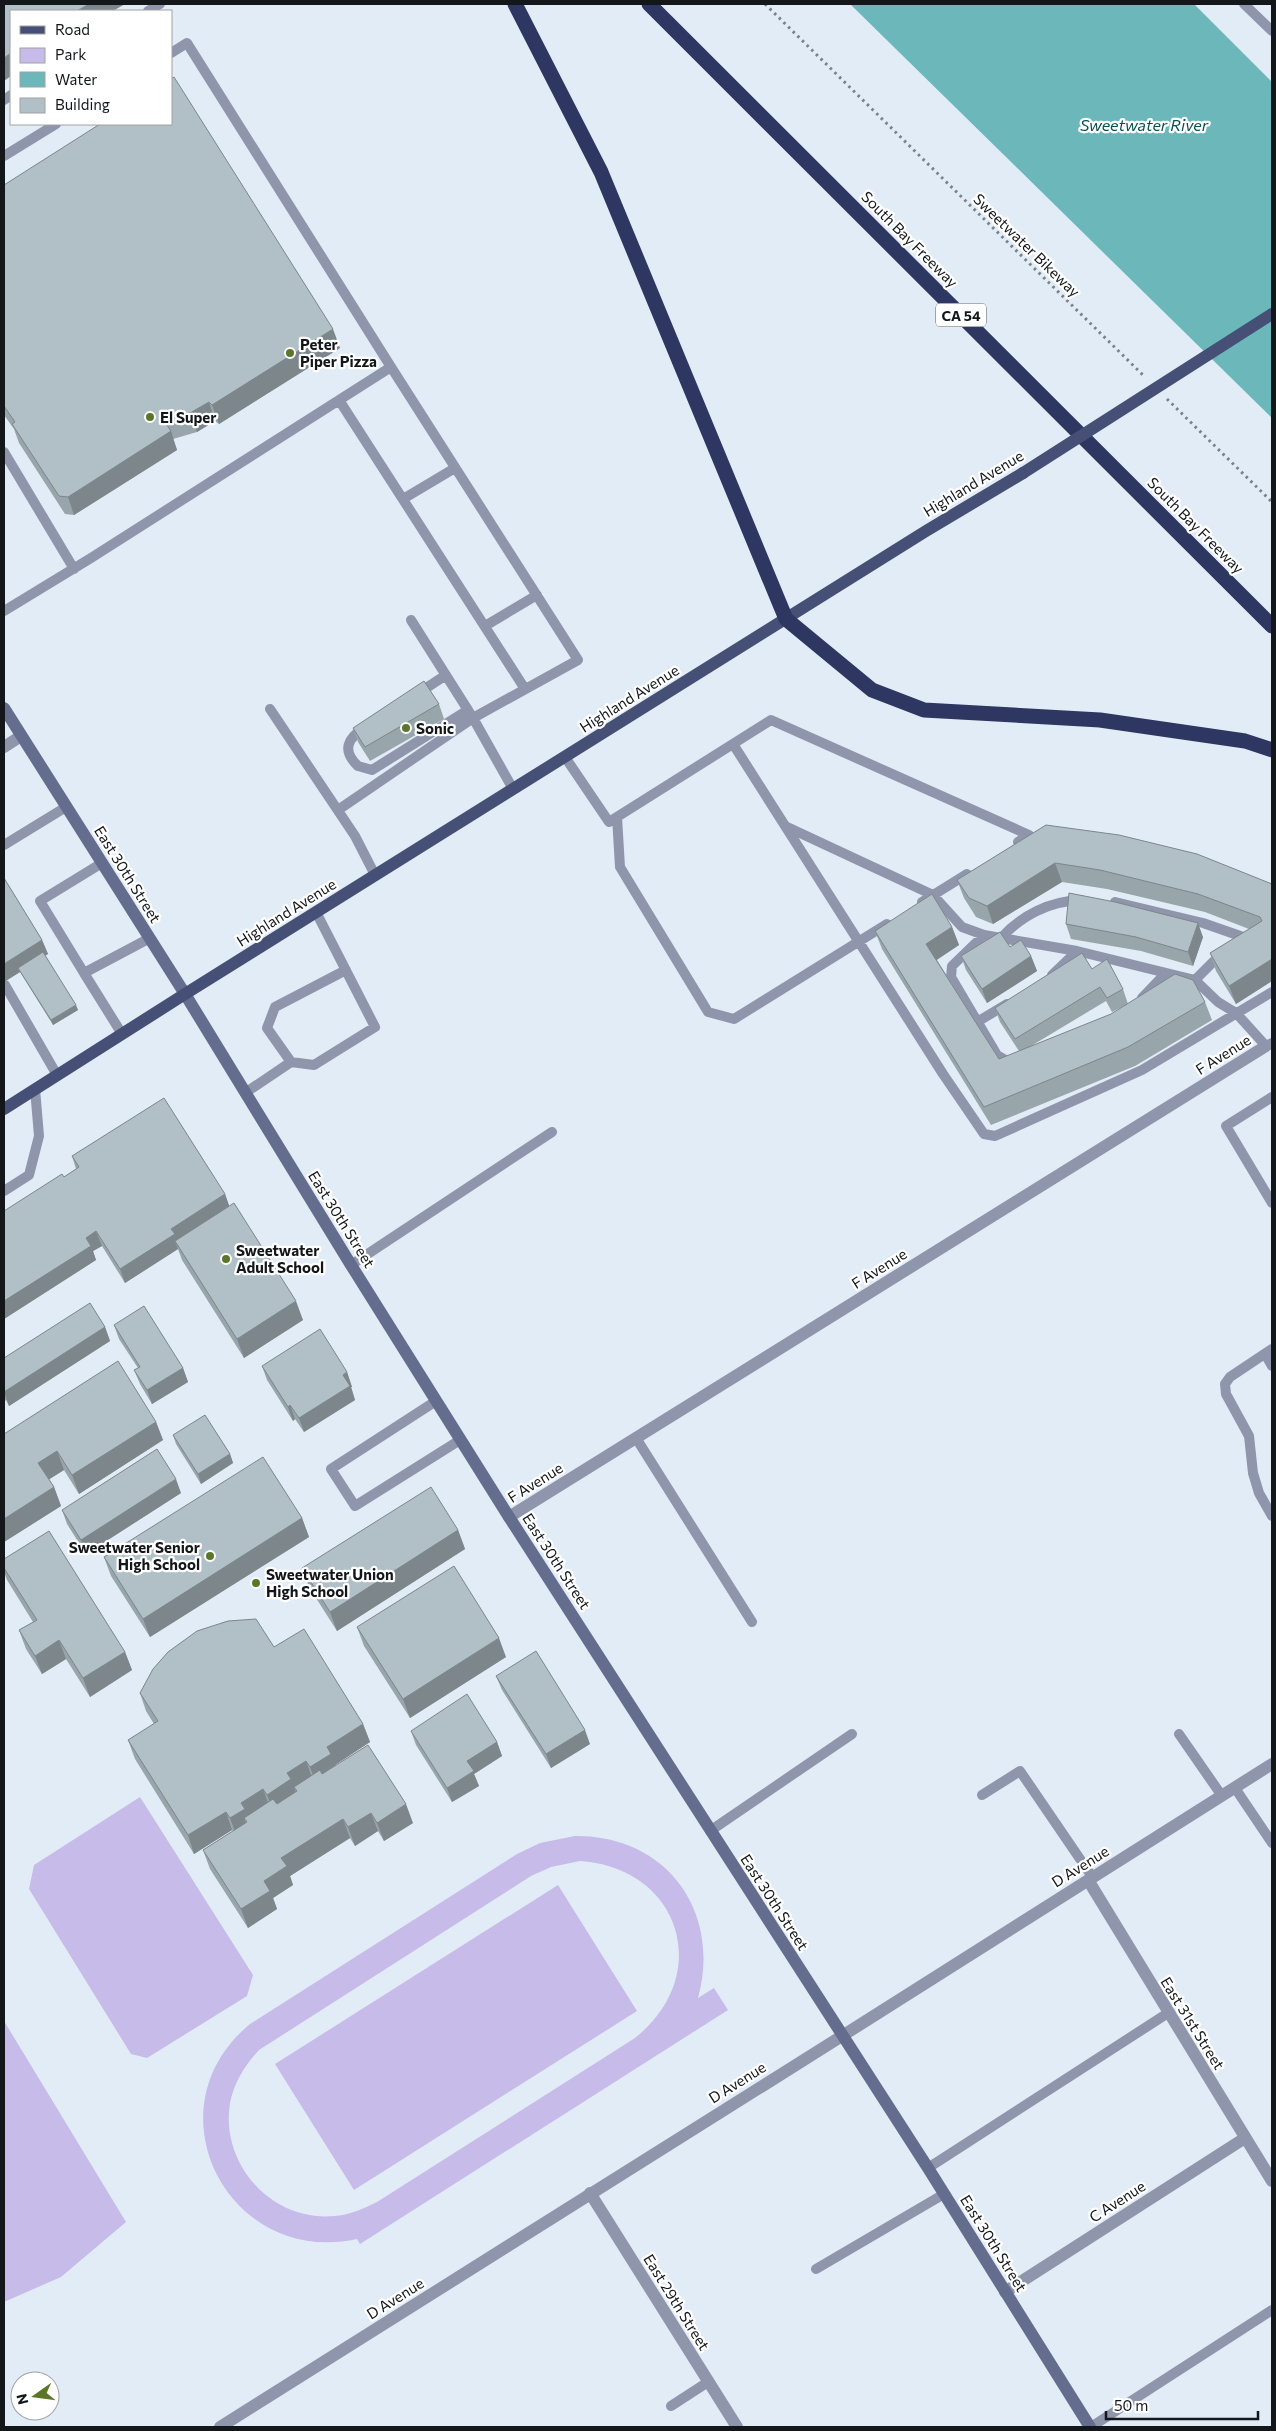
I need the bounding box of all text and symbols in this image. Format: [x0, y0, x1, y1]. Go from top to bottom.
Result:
legend [10, 10, 172, 125]
text: Road [55, 20, 90, 38]
text: Park [55, 45, 86, 63]
text: Water [55, 70, 97, 88]
text: Building [55, 95, 110, 113]
water label: Sweetwater River [1080, 115, 1209, 134]
street label: South Bay Freeway [858, 187, 962, 291]
street label: Sweetwater Bikeway [970, 190, 1084, 301]
road number: CA 54 [936, 304, 986, 326]
place label: Peter Piper Pizza [300, 335, 377, 370]
marker: Peter Piper Pizza [284, 347, 296, 359]
place label: El Super [160, 408, 216, 426]
marker: El Super [144, 411, 156, 423]
street label: Highland Avenue [920, 446, 1026, 520]
street label: South Bay Freeway [1144, 473, 1248, 577]
street label: Highland Avenue [576, 660, 682, 736]
place label: Sonic [416, 719, 454, 737]
marker: Sonic [400, 722, 412, 734]
street label: East 30th Street [91, 822, 165, 926]
street label: Highland Avenue [233, 874, 339, 950]
street label: F Avenue [1192, 1030, 1254, 1078]
street label: East 30th Street [305, 1167, 379, 1271]
place label: Sweetwater Adult School [236, 1241, 324, 1276]
street label: F Avenue [848, 1244, 910, 1292]
marker: Sweetwater Adult School [220, 1253, 232, 1265]
street label: F Avenue [504, 1458, 566, 1506]
street label: East 30th Street [519, 1510, 595, 1612]
place label: Sweetwater Senior High School [69, 1538, 200, 1573]
marker: Sweetwater Senior High School [204, 1550, 216, 1562]
place label: Sweetwater Union High School [266, 1565, 394, 1600]
marker: Sweetwater Union High School [250, 1577, 262, 1589]
street label: D Avenue [1048, 1841, 1112, 1891]
street label: East 30th Street [737, 1851, 813, 1953]
street label: East 31st Street [1157, 1973, 1229, 2073]
street label: D Avenue [705, 2057, 769, 2107]
street label: C Avenue [1086, 2176, 1148, 2226]
street label: East 30th Street [957, 2191, 1031, 2295]
street label: East 29th Street [640, 2251, 714, 2353]
street label: D Avenue [363, 2273, 427, 2323]
north arrow [10, 2371, 60, 2421]
scale bar [1106, 2388, 1258, 2420]
text: N [12, 2392, 31, 2406]
text: 50 m [1114, 2396, 1148, 2414]

